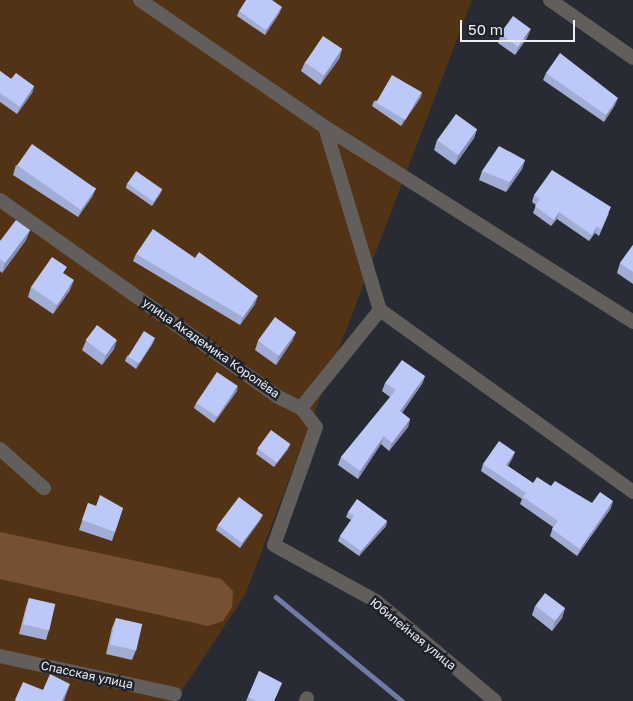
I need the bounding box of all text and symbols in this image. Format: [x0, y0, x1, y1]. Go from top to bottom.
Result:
scale bar [463, 10, 578, 42]
text: 50 m [468, 20, 503, 38]
street label: улица Академика Королёва [140, 295, 282, 401]
street label: Юбилейная улица [367, 595, 459, 673]
street label: Спасская улица [40, 658, 134, 692]

